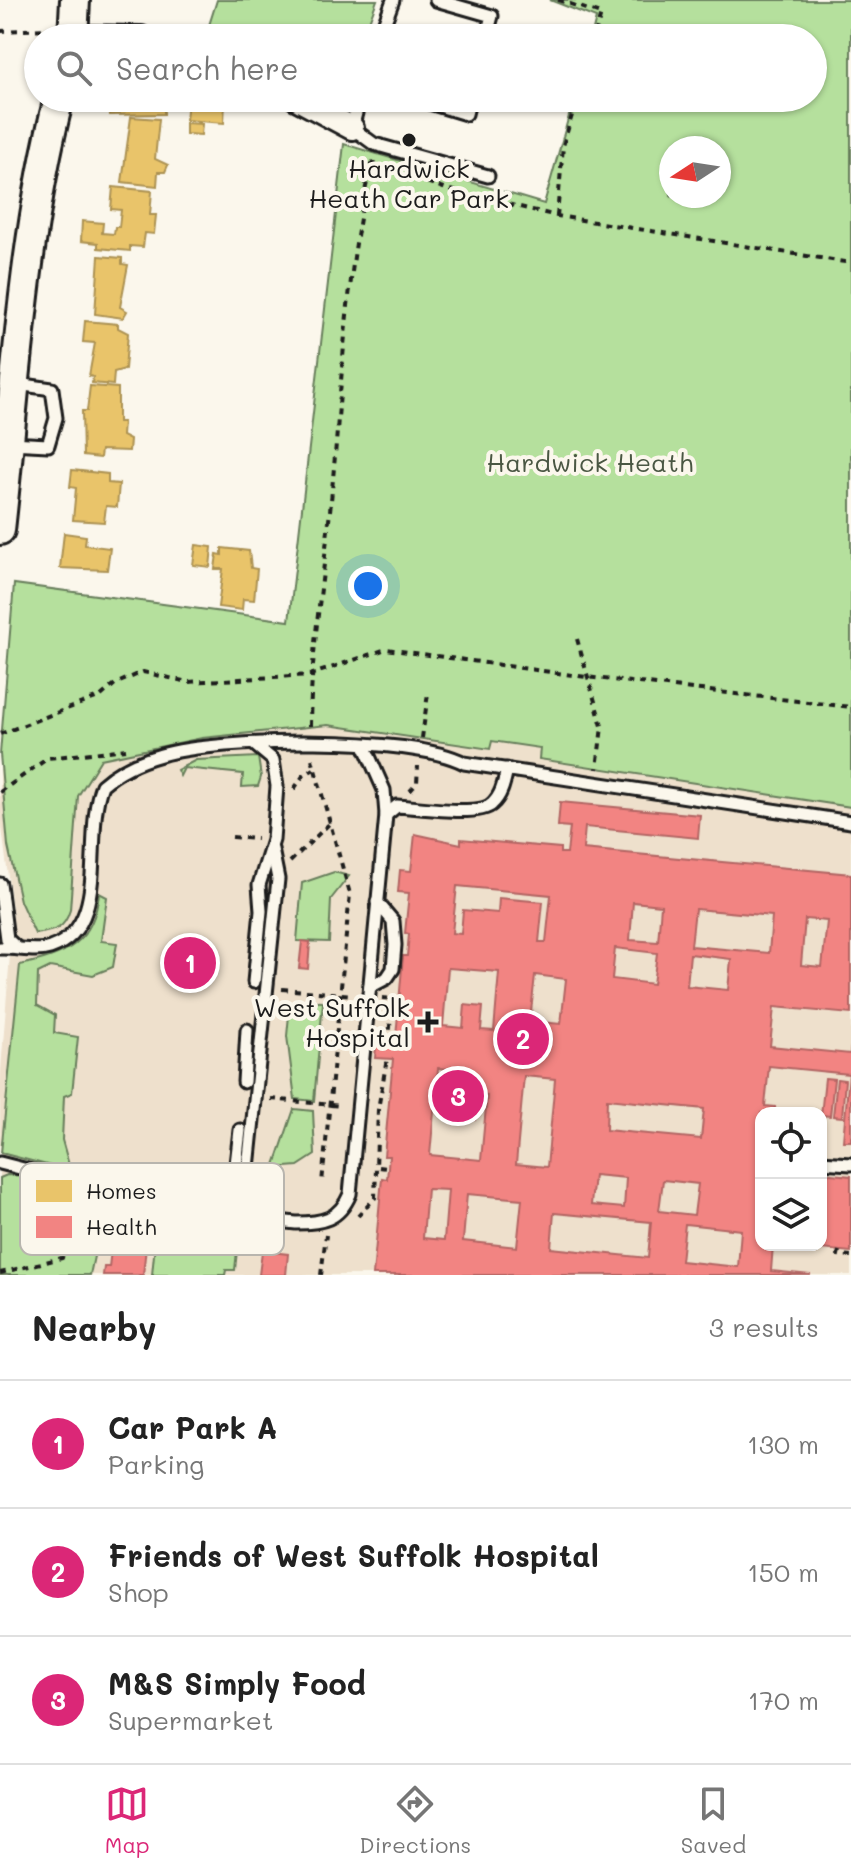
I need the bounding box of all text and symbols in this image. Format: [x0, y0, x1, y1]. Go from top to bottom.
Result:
search box [24, 24, 827, 112]
icon: search [52, 46, 96, 90]
text: Search here [116, 48, 299, 88]
marker: Hardwick Heath Car Park [400, 131, 418, 149]
north arrow [659, 136, 731, 208]
place label: Hardwick Heath Car Park [309, 151, 509, 215]
park label: Hardwick Heath [487, 445, 693, 479]
your location [348, 566, 388, 606]
pin: 1 [164, 933, 216, 993]
place label: West Suffolk Hospital [254, 990, 410, 1054]
pin: 2 [497, 1009, 549, 1069]
marker: West Suffolk Hospital [417, 1011, 439, 1033]
pin: 3 [432, 1066, 484, 1126]
map controls [755, 1107, 827, 1251]
button: locate [755, 1107, 827, 1179]
legend [20, 1163, 284, 1255]
text: Homes [86, 1176, 157, 1205]
button: layers [755, 1179, 827, 1251]
text: Health [86, 1212, 157, 1241]
text: Nearby [32, 1305, 157, 1350]
text: 3 results [709, 1310, 819, 1344]
text: Car Park A [108, 1407, 278, 1447]
text: 1 [52, 1427, 64, 1461]
text: 130 m [747, 1427, 819, 1461]
text: Parking [108, 1447, 204, 1481]
text: Friends of West Suffolk Hospital [108, 1535, 599, 1575]
text: 2 [51, 1555, 65, 1589]
text: 150 m [747, 1555, 819, 1589]
text: Shop [108, 1575, 169, 1609]
text: M&S Simply Food [108, 1663, 366, 1703]
text: 3 [50, 1683, 66, 1717]
text: 170 m [748, 1683, 819, 1717]
text: Supermarket [108, 1703, 273, 1737]
tab: Map [105, 1782, 150, 1859]
tab: Directions [359, 1782, 471, 1859]
tab: Saved [681, 1782, 746, 1859]

